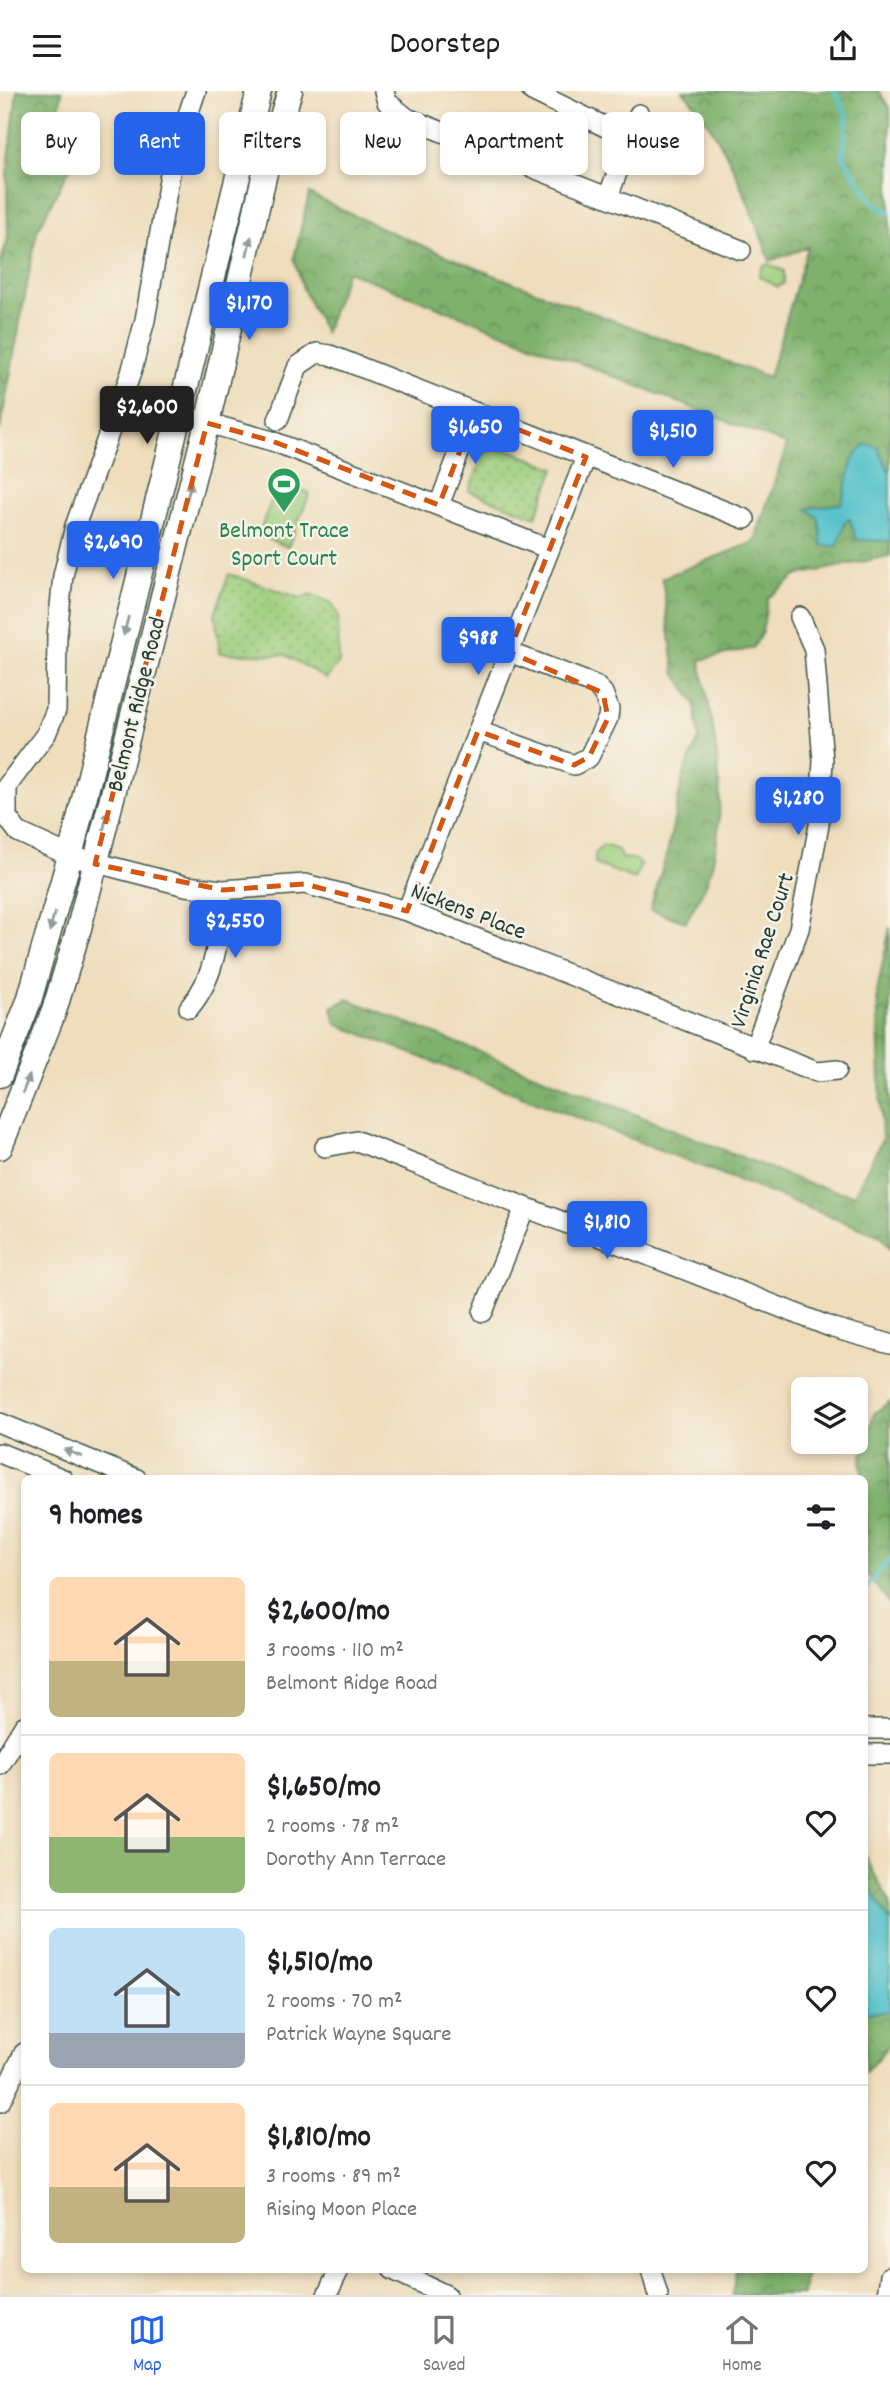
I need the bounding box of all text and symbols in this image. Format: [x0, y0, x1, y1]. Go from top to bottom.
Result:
text: Doorstep [390, 23, 500, 69]
icon: menu [28, 27, 66, 65]
icon: share [824, 27, 862, 65]
chip: Buy [21, 112, 100, 175]
chip: Rent [114, 112, 205, 175]
chip: Filters [219, 112, 326, 175]
chip: New [340, 112, 426, 175]
chip: Apartment [440, 112, 588, 175]
chip: House [602, 112, 704, 175]
one-way arrow [243, 235, 254, 257]
pin: $1,170 [192, 282, 306, 342]
text: $1,170 [225, 288, 273, 321]
pin: $2,600 [90, 387, 204, 446]
text: $2,600 [116, 392, 178, 425]
pin: $1,650 [418, 407, 532, 466]
pin: $1,510 [616, 411, 730, 470]
text: $1,650 [447, 412, 503, 445]
text: $1,510 [648, 416, 698, 449]
sports icon: Belmont Trace Sport Court [265, 465, 303, 514]
one-way arrow [184, 480, 195, 502]
place label: Belmont Trace Sport Court [219, 515, 349, 577]
pin: $2,690 [56, 521, 170, 581]
text: $2,690 [83, 527, 143, 560]
street label: Belmont Ridge Road [100, 614, 176, 796]
one-way arrow [120, 615, 131, 637]
pin: $988 [437, 617, 519, 677]
text: $988 [458, 623, 498, 656]
pin: $1,280 [741, 777, 855, 837]
text: $1,280 [772, 783, 824, 816]
one-way arrow [101, 809, 112, 831]
street label: Virginia Rae Court [723, 869, 805, 1033]
street label: Nickens Place [405, 875, 531, 950]
pin: $2,550 [178, 901, 292, 960]
text: $2,550 [205, 906, 265, 939]
one-way arrow [46, 911, 57, 933]
one-way arrow [20, 1074, 31, 1095]
pin: $1,810 [550, 1201, 664, 1261]
text: $1,810 [583, 1207, 631, 1240]
map controls [791, 1377, 868, 1454]
button: layers [791, 1377, 868, 1454]
one-way arrow [63, 1448, 84, 1459]
text: 9 homes [49, 1496, 143, 1539]
icon: filters [802, 1498, 840, 1536]
text: $2,600/mo [266, 1592, 390, 1635]
icon: home [105, 1605, 189, 1689]
icon: heart [802, 1628, 840, 1666]
text: 3 rooms · 110 m² [266, 1635, 404, 1668]
text: Belmont Ridge Road [266, 1668, 438, 1701]
text: $1,650/mo [266, 1768, 381, 1811]
icon: home [105, 1781, 189, 1865]
icon: heart [802, 1804, 840, 1842]
text: 2 rooms · 78 m² [266, 1811, 399, 1844]
text: Dorothy Ann Terrace [266, 1844, 446, 1877]
text: $1,510/mo [266, 1943, 373, 1986]
icon: home [105, 1956, 189, 2040]
icon: heart [802, 1979, 840, 2017]
text: 2 rooms · 70 m² [266, 1986, 402, 2019]
text: Patrick Wayne Square [266, 2019, 451, 2052]
text: $1,810/mo [266, 2118, 371, 2161]
icon: home [105, 2131, 189, 2215]
icon: heart [802, 2154, 840, 2192]
text: 3 rooms · 89 m² [266, 2161, 401, 2194]
text: Rising Moon Place [266, 2194, 417, 2227]
tab: Map [128, 2311, 166, 2380]
tab: Saved [423, 2311, 465, 2380]
tab: Home [722, 2311, 762, 2380]

